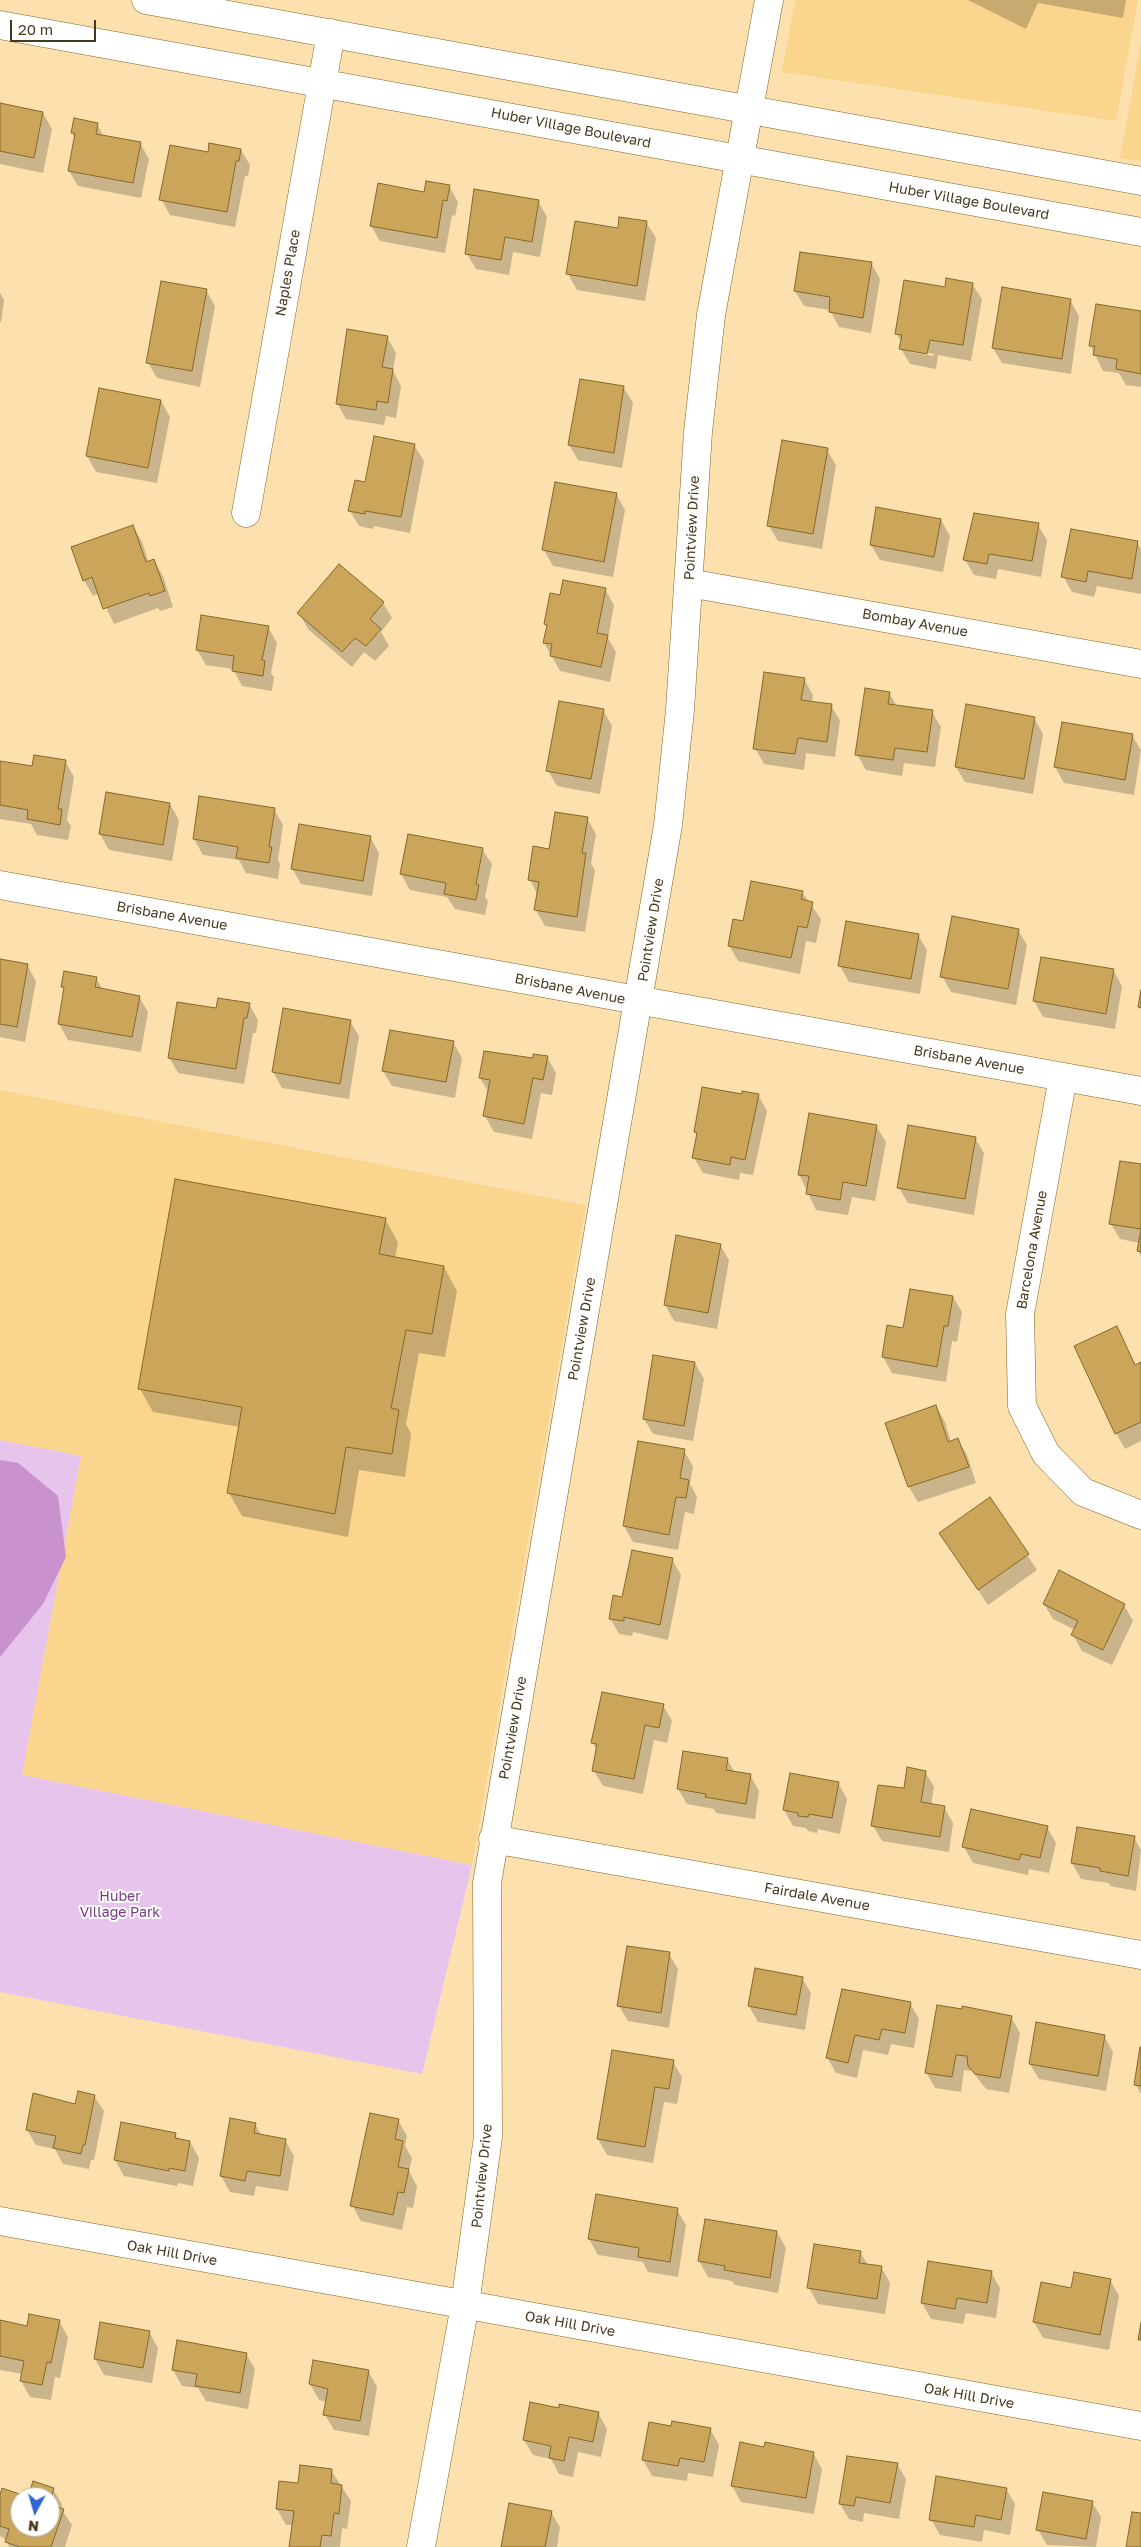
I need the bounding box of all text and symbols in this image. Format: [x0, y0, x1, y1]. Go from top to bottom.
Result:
scale bar [12, 10, 99, 42]
text: 20 m [18, 20, 53, 38]
street label: Huber Village Boulevard [490, 104, 652, 152]
street label: Huber Village Boulevard [887, 179, 1051, 223]
street label: Naples Place [272, 228, 304, 318]
street label: Pointview Drive [681, 475, 703, 581]
street label: Bombay Avenue [861, 605, 969, 641]
street label: Pointview Drive [635, 877, 667, 983]
street label: Brisbane Avenue [115, 898, 229, 934]
street label: Brisbane Avenue [513, 970, 627, 1008]
street label: Brisbane Avenue [912, 1042, 1026, 1078]
street label: Barcelona Avenue [1013, 1189, 1051, 1311]
street label: Pointview Drive [565, 1276, 599, 1382]
street label: Pointview Drive [496, 1675, 530, 1781]
street label: Fairdale Avenue [763, 1879, 871, 1915]
park label: Huber Village Park [80, 1889, 160, 1921]
street label: Pointview Drive [468, 2123, 496, 2229]
street label: Oak Hill Drive [126, 2237, 218, 2269]
street label: Oak Hill Drive [524, 2308, 616, 2340]
street label: Oak Hill Drive [923, 2380, 1015, 2412]
north arrow [10, 2487, 60, 2537]
text: N [27, 2517, 40, 2535]

